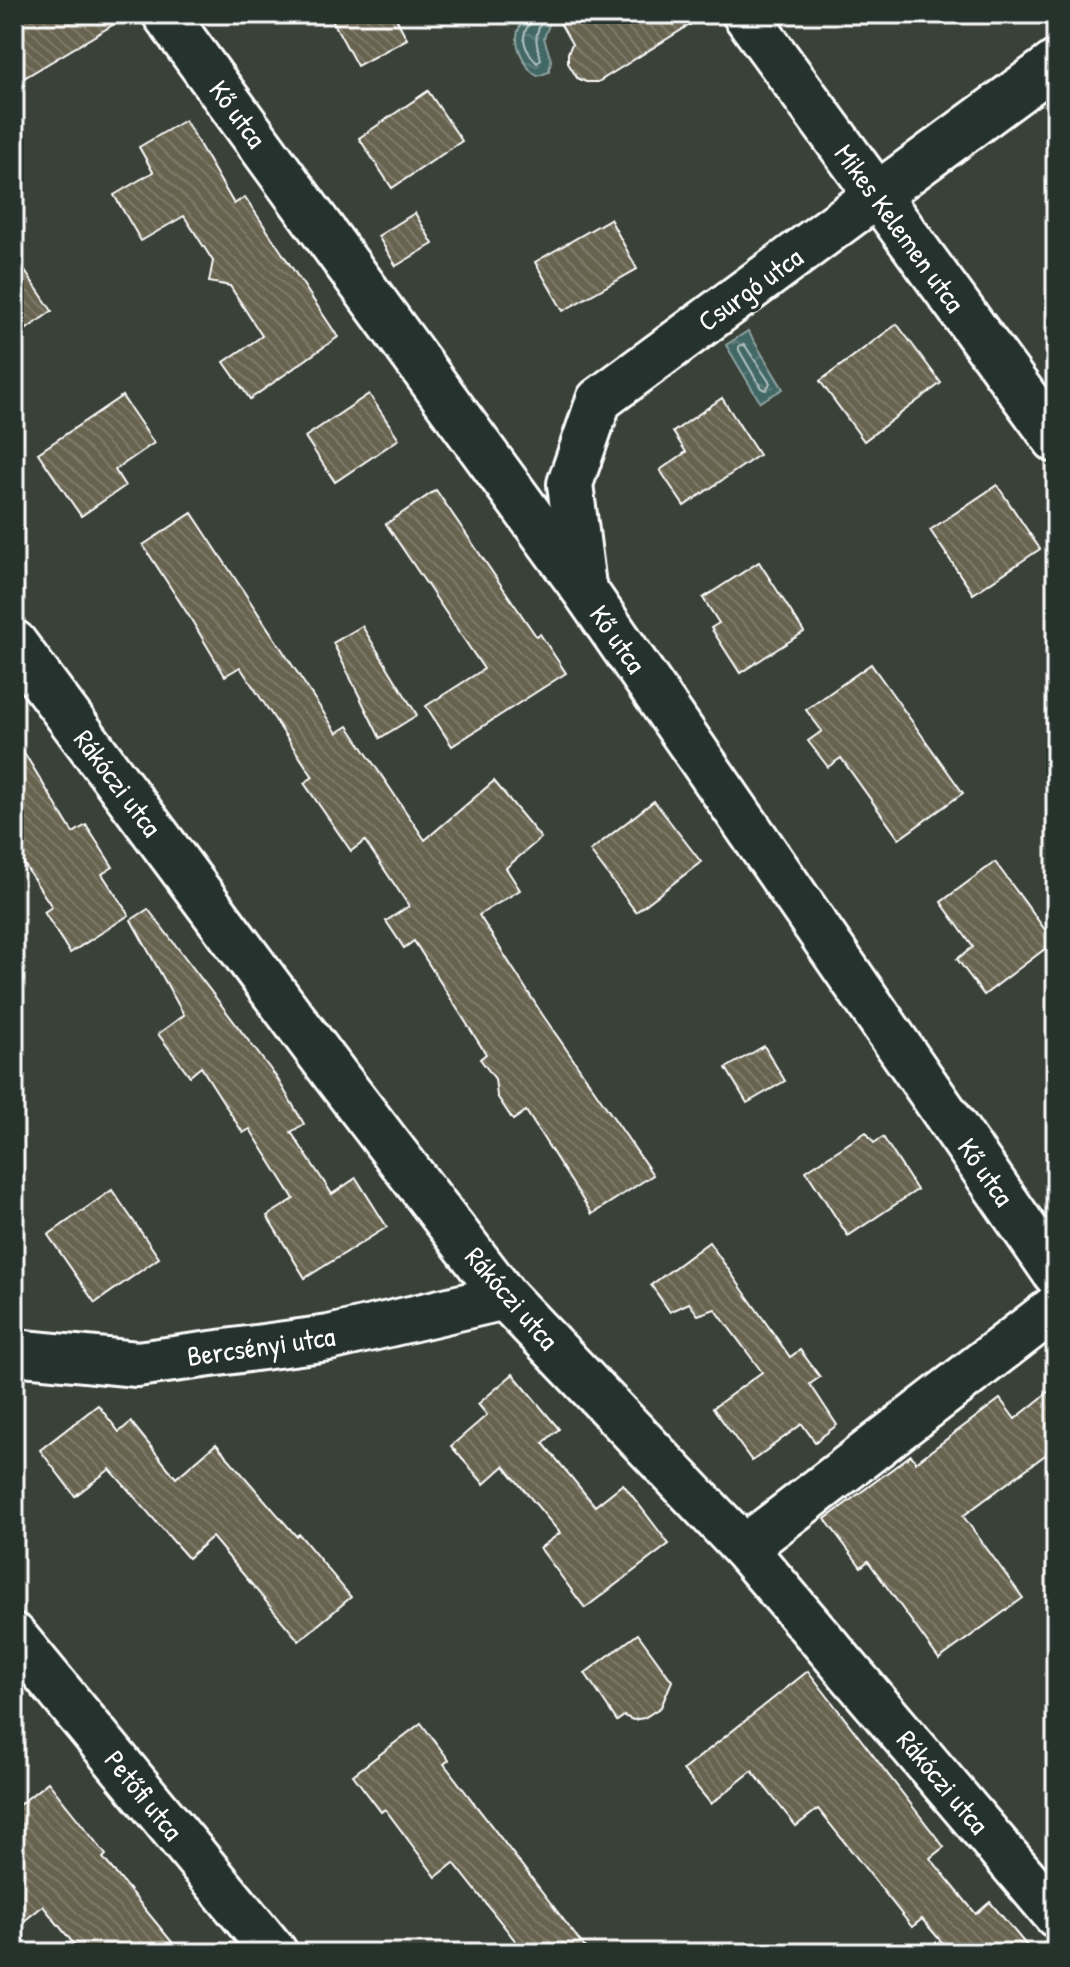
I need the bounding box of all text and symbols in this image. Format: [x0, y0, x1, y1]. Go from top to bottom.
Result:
street label: Kő utca [201, 72, 275, 156]
street label: Mikes Kelemen utca [826, 136, 974, 320]
street label: Csurgó utca [690, 238, 810, 340]
street label: Kő utca [581, 597, 655, 681]
street label: Rákóczi utca [65, 722, 171, 844]
street label: Kő utca [949, 1130, 1023, 1214]
street label: Rákóczi utca [457, 1238, 567, 1358]
street label: Bercsényi utca [185, 1317, 337, 1375]
street label: Rákóczi utca [888, 1722, 998, 1842]
street label: Petőfi utca [96, 1742, 192, 1848]

